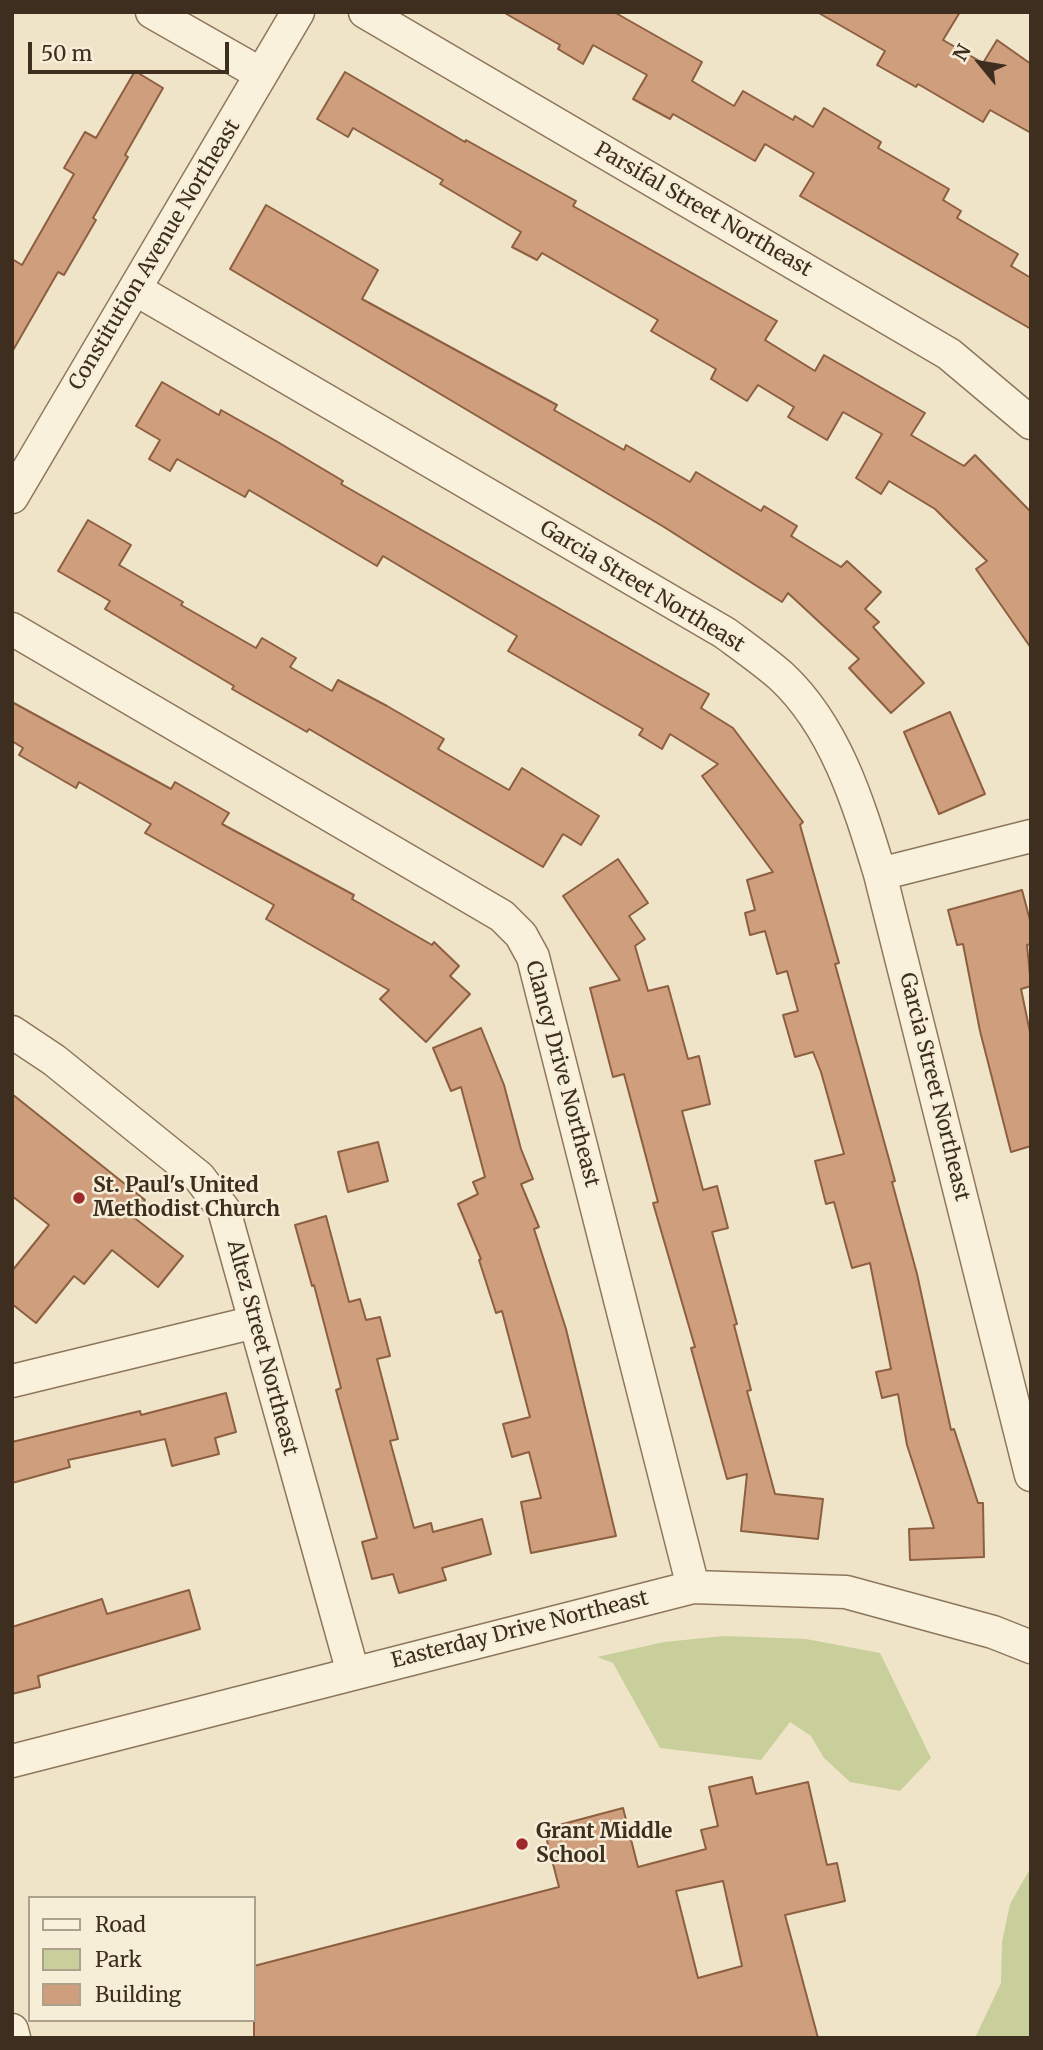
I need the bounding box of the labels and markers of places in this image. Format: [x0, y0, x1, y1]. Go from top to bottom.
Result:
place label: St. Paul's United Methodist Church [93, 1173, 280, 1223]
marker: St. Paul's United Methodist Church [71, 1190, 87, 1206]
place label: Grant Middle School [536, 1819, 672, 1869]
marker: Grant Middle School [514, 1836, 530, 1852]

